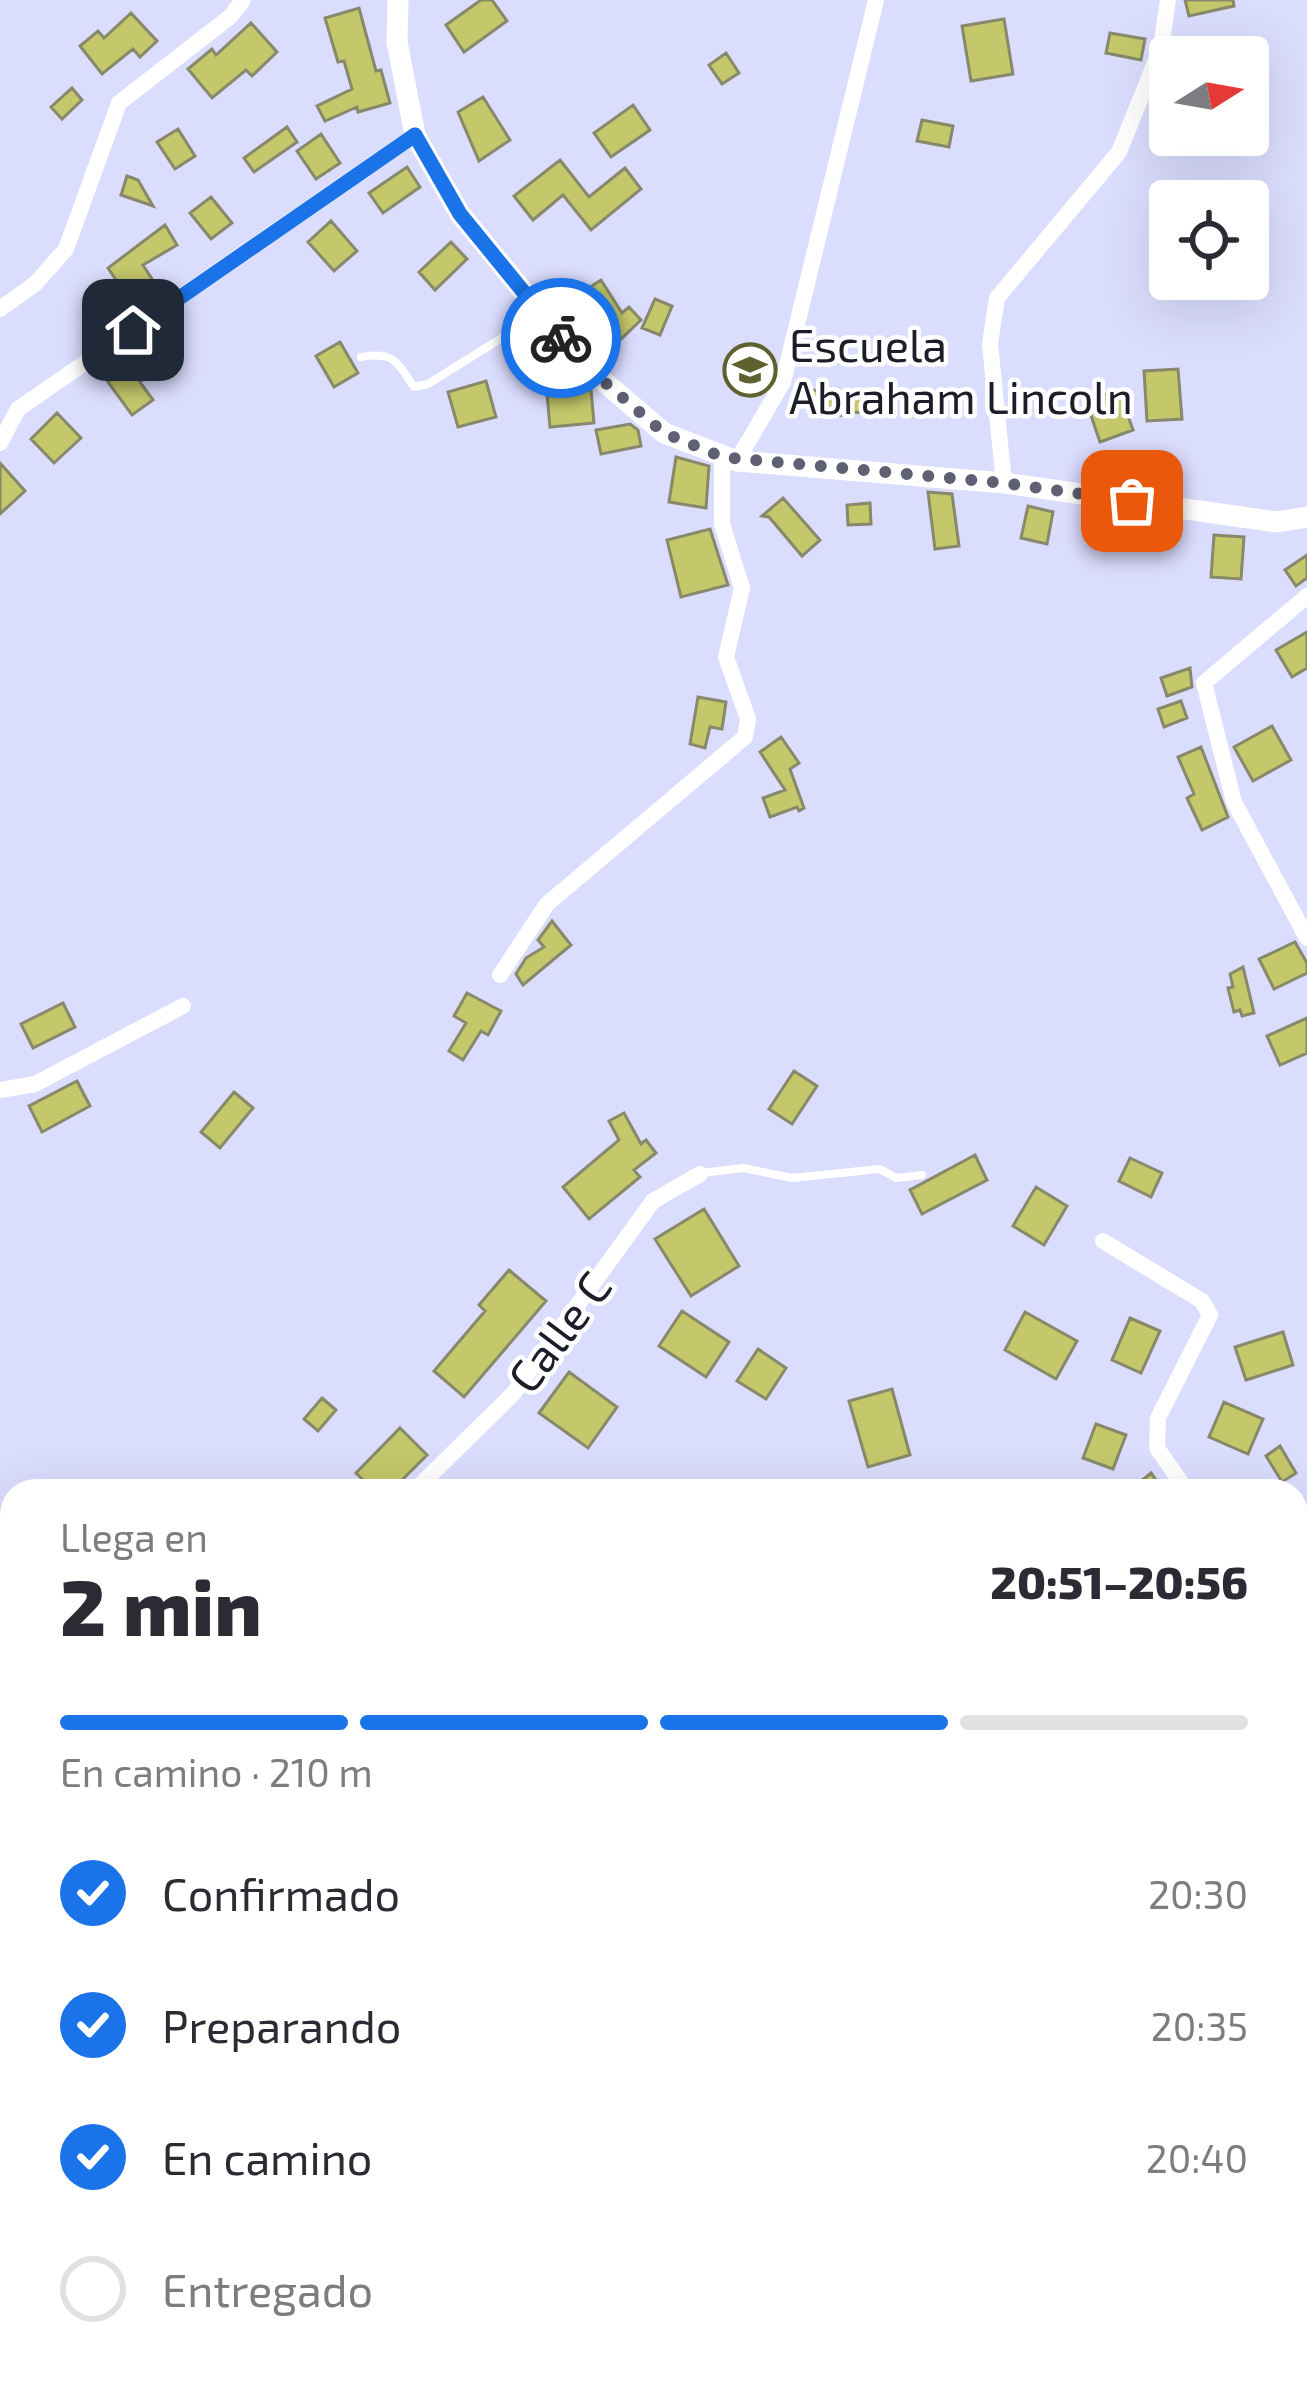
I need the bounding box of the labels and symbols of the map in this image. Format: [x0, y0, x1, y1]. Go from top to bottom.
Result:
north arrow [1149, 36, 1269, 156]
courier [501, 278, 621, 398]
pin [82, 279, 184, 381]
place label: Escuela Abraham Lincoln [789, 317, 1133, 423]
school or university icon: Escuela Abraham Lincoln [722, 342, 778, 398]
pin [1081, 450, 1183, 552]
street label: Calle C [495, 1260, 621, 1402]

